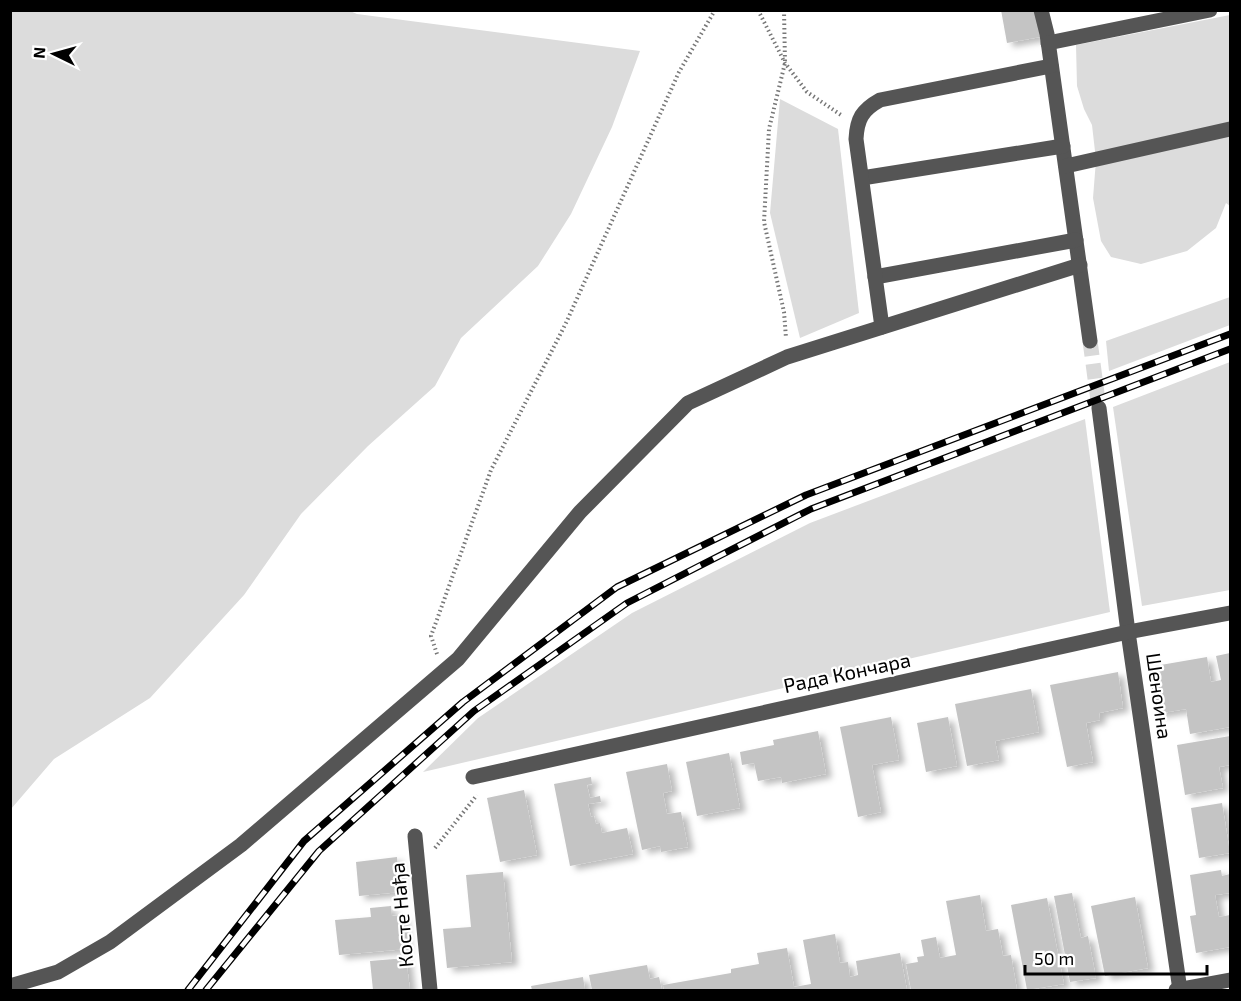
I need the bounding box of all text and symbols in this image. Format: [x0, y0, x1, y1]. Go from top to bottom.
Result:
north arrow [24, 24, 84, 84]
text: N [29, 46, 49, 59]
street label: Рада Кончара [781, 647, 913, 697]
street label: Шеноина [1142, 651, 1178, 741]
street label: Косте Нађа [384, 862, 419, 968]
scale bar [1025, 938, 1206, 976]
text: 50 m [1034, 947, 1074, 969]

